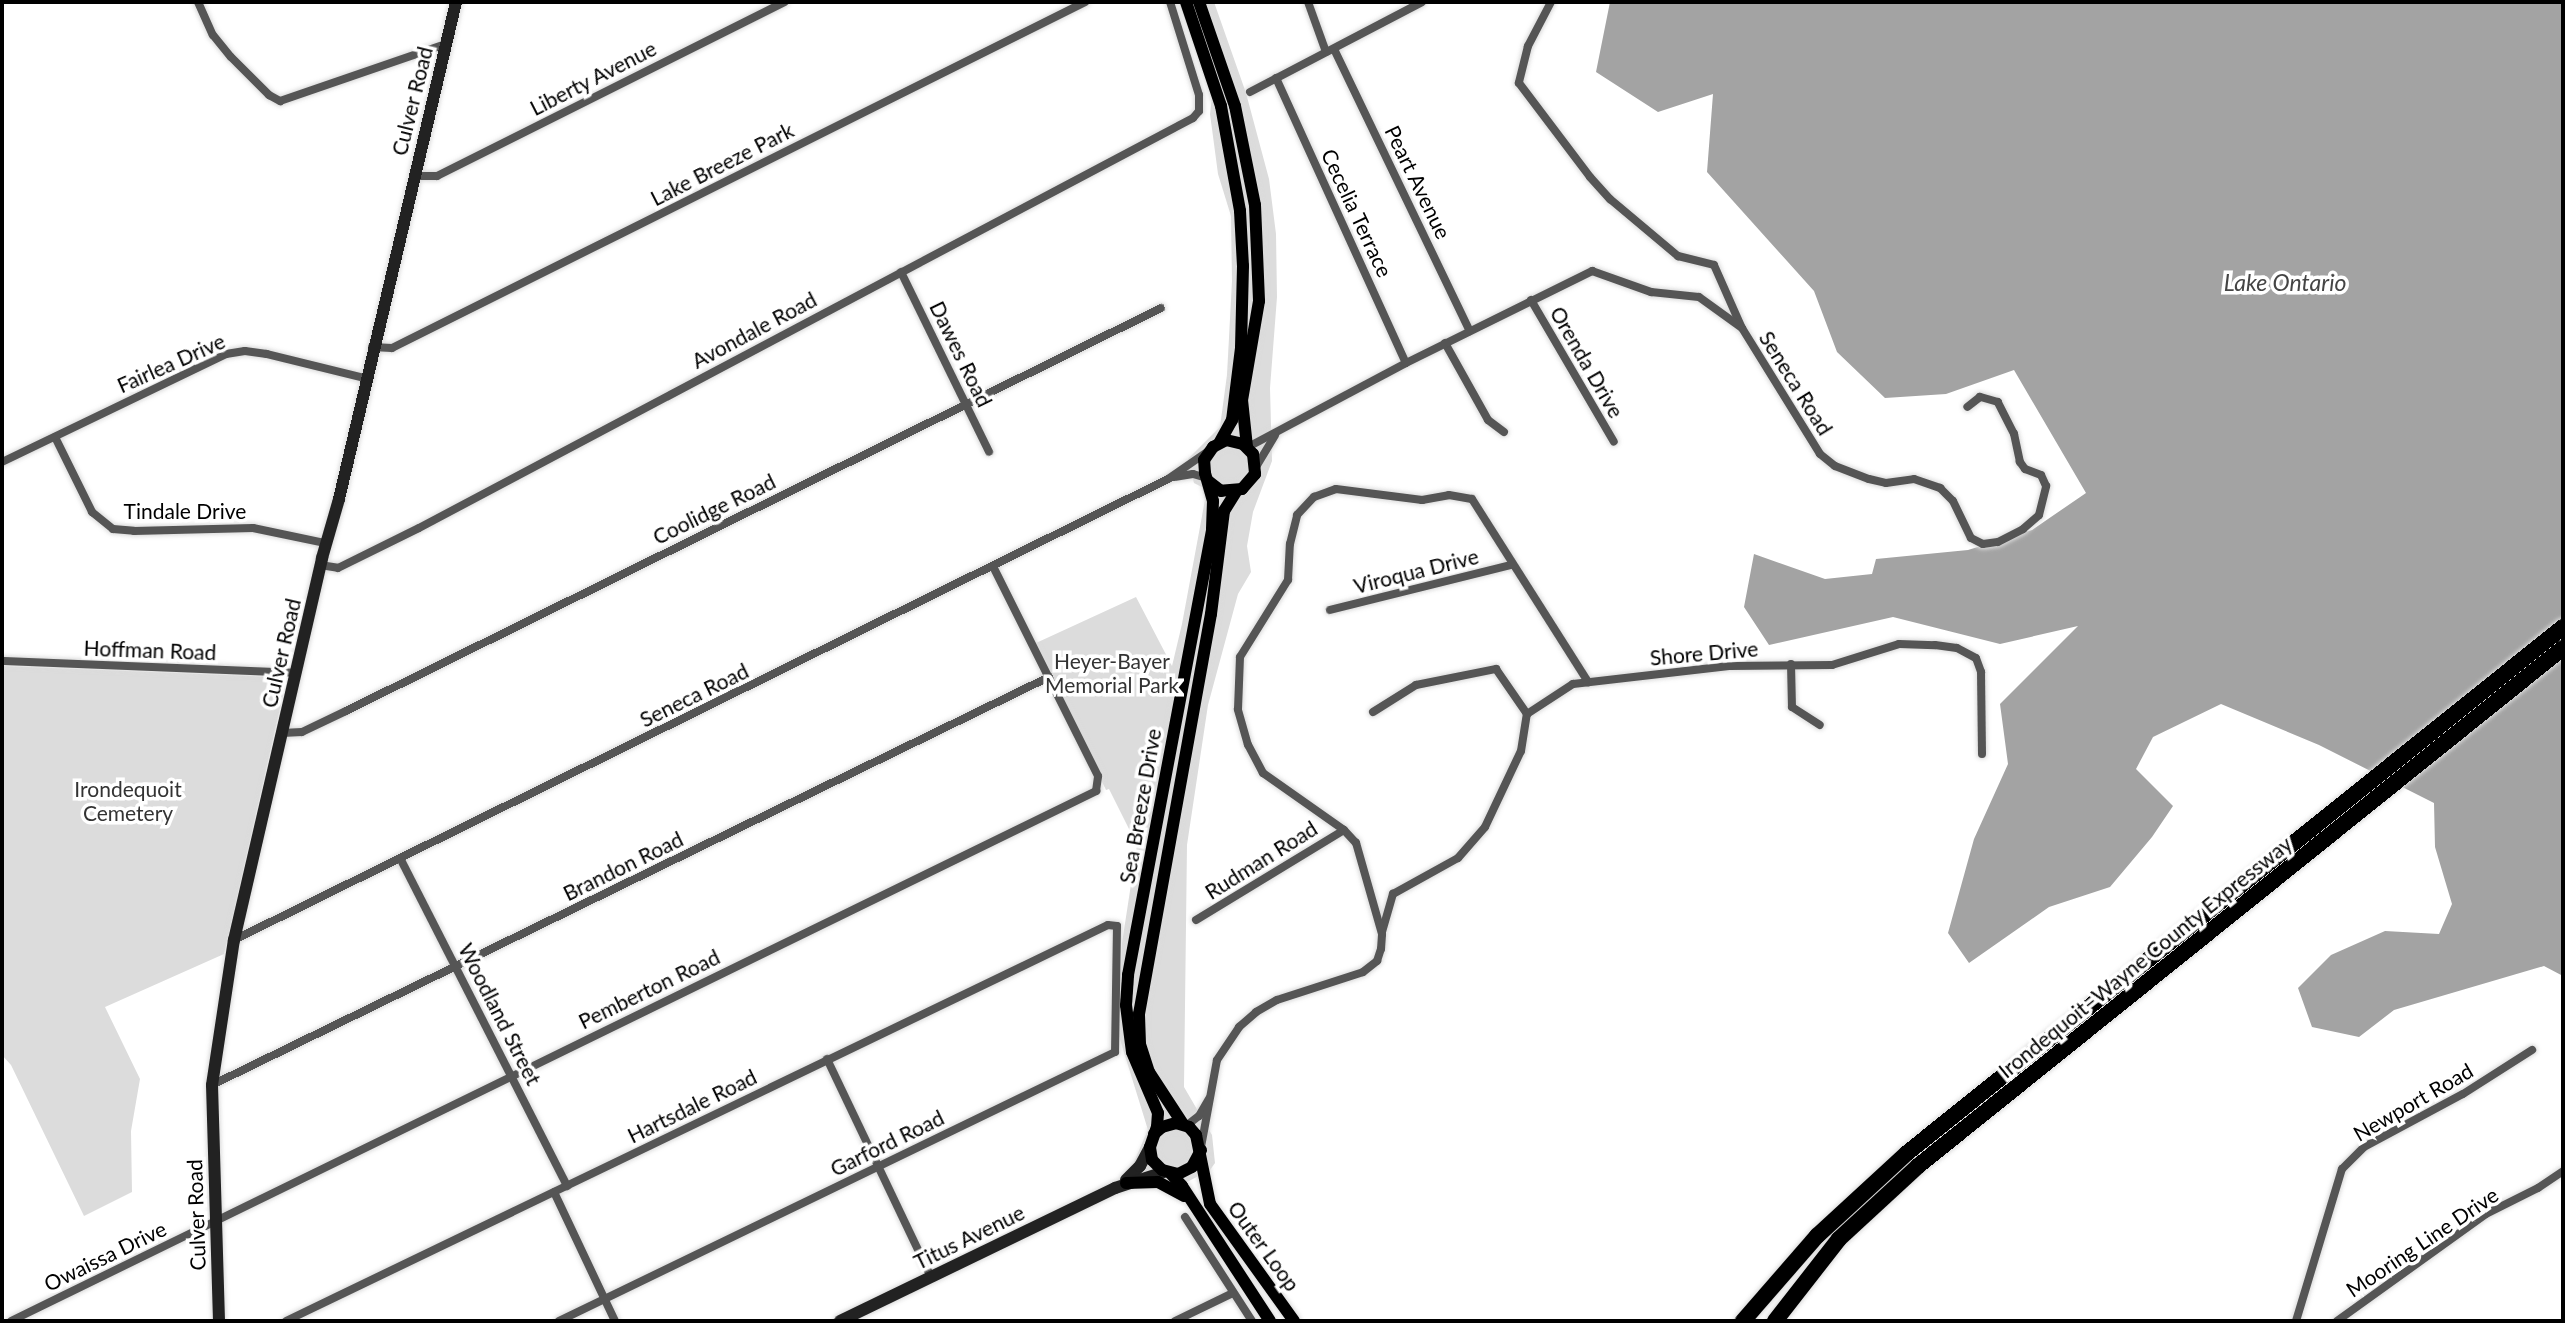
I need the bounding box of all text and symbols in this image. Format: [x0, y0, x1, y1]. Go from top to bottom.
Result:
street label: Liberty Avenue [525, 35, 661, 121]
street label: Culver Road [386, 44, 438, 158]
street label: Lake Breeze Park [646, 117, 798, 211]
street label: Peart Avenue [1380, 121, 1456, 243]
street label: Cecelia Terrace [1316, 145, 1398, 281]
water label: Lake Ontario [2224, 268, 2346, 296]
street label: Avondale Road [687, 287, 821, 373]
street label: Dawes Road [925, 297, 997, 411]
street label: Orenda Drive [1545, 302, 1629, 422]
street label: Seneca Road [1754, 326, 1838, 440]
street label: Fairlea Drive [113, 328, 229, 398]
street label: Coolidge Road [649, 468, 779, 550]
street label: Tindale Drive [124, 498, 246, 524]
street label: Viroqua Drive [1351, 543, 1481, 599]
street label: Culver Road [256, 596, 306, 710]
street label: Hoffman Road [83, 635, 217, 665]
street label: Shore Drive [1649, 636, 1759, 670]
park label: Heyer-Bayer Memorial Park [1045, 648, 1179, 698]
street label: Seneca Road [636, 658, 752, 732]
street label: Sea Breeze Drive [1114, 727, 1166, 885]
park label: Irondequoit Cemetery [74, 776, 182, 826]
street label: Rudman Road [1200, 816, 1322, 904]
street label: Brandon Road [559, 826, 687, 906]
street label: Irondequoit–Wayne County Expressway [1993, 831, 2297, 1083]
street label: Woodland Street [453, 939, 547, 1089]
street label: Pemberton Road [574, 944, 724, 1034]
street label: Newport Road [2349, 1058, 2477, 1146]
street label: Hartsdale Road [623, 1064, 761, 1148]
street label: Garford Road [826, 1105, 948, 1181]
street label: Culver Road [181, 1159, 211, 1271]
street label: Mooring Line Drive [2341, 1182, 2503, 1302]
street label: Outer Loop [1223, 1196, 1305, 1296]
street label: Titus Avenue [909, 1199, 1029, 1275]
street label: Owaissa Drive [40, 1216, 170, 1296]

